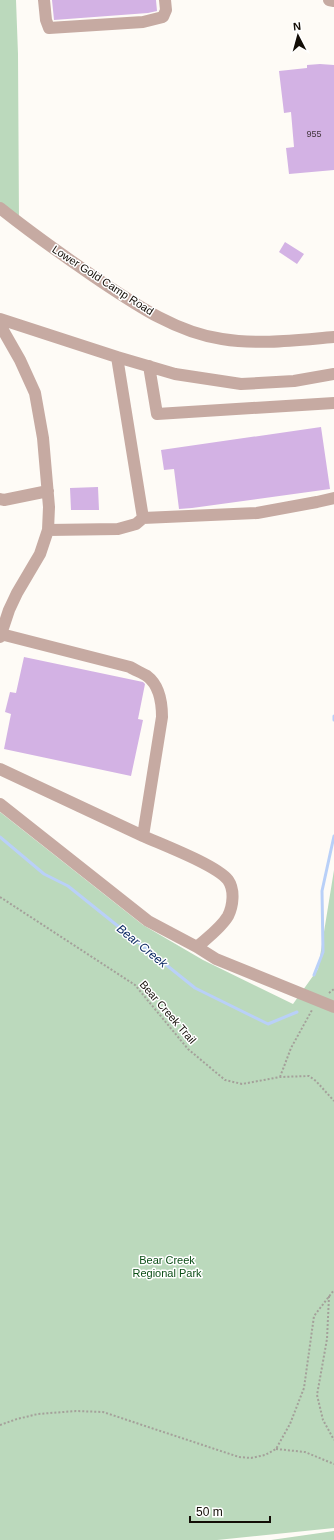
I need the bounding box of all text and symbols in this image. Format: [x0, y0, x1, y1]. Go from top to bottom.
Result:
north arrow [278, 16, 318, 56]
text: N [292, 20, 302, 32]
house number: 955 [306, 129, 322, 139]
street label: Lower Gold Camp Road [50, 243, 156, 317]
water label: Bear Creek [114, 921, 171, 971]
street label: Bear Creek Trail [137, 978, 199, 1046]
park label: Bear Creek Regional Park [132, 1254, 202, 1279]
scale bar [190, 1498, 270, 1524]
text: 50 m [196, 1505, 223, 1519]

